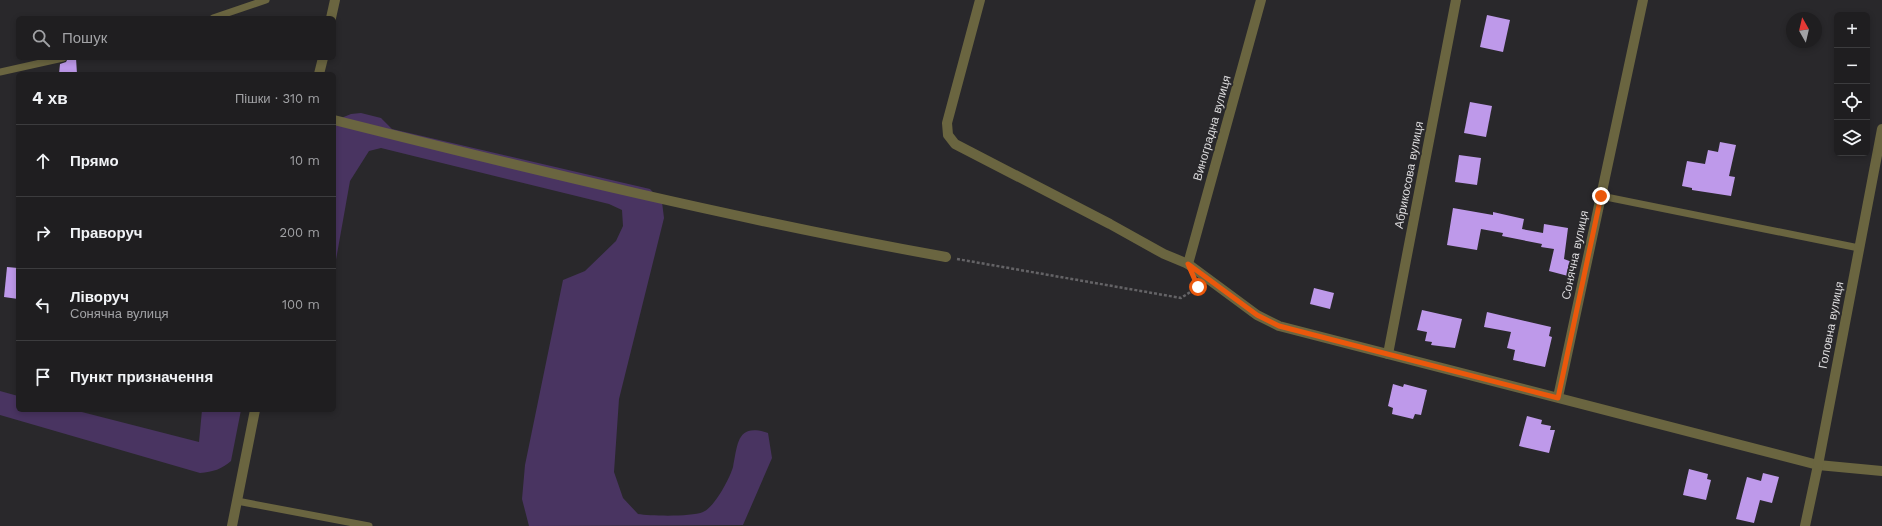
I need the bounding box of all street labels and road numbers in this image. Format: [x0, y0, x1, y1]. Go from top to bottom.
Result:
street label: Виноградна вулиця [1190, 74, 1234, 182]
street label: Абрикосова вулиця [1392, 120, 1426, 230]
street label: Сонячна вулиця [1559, 209, 1591, 301]
street label: Головна вулиця [1816, 280, 1846, 370]

